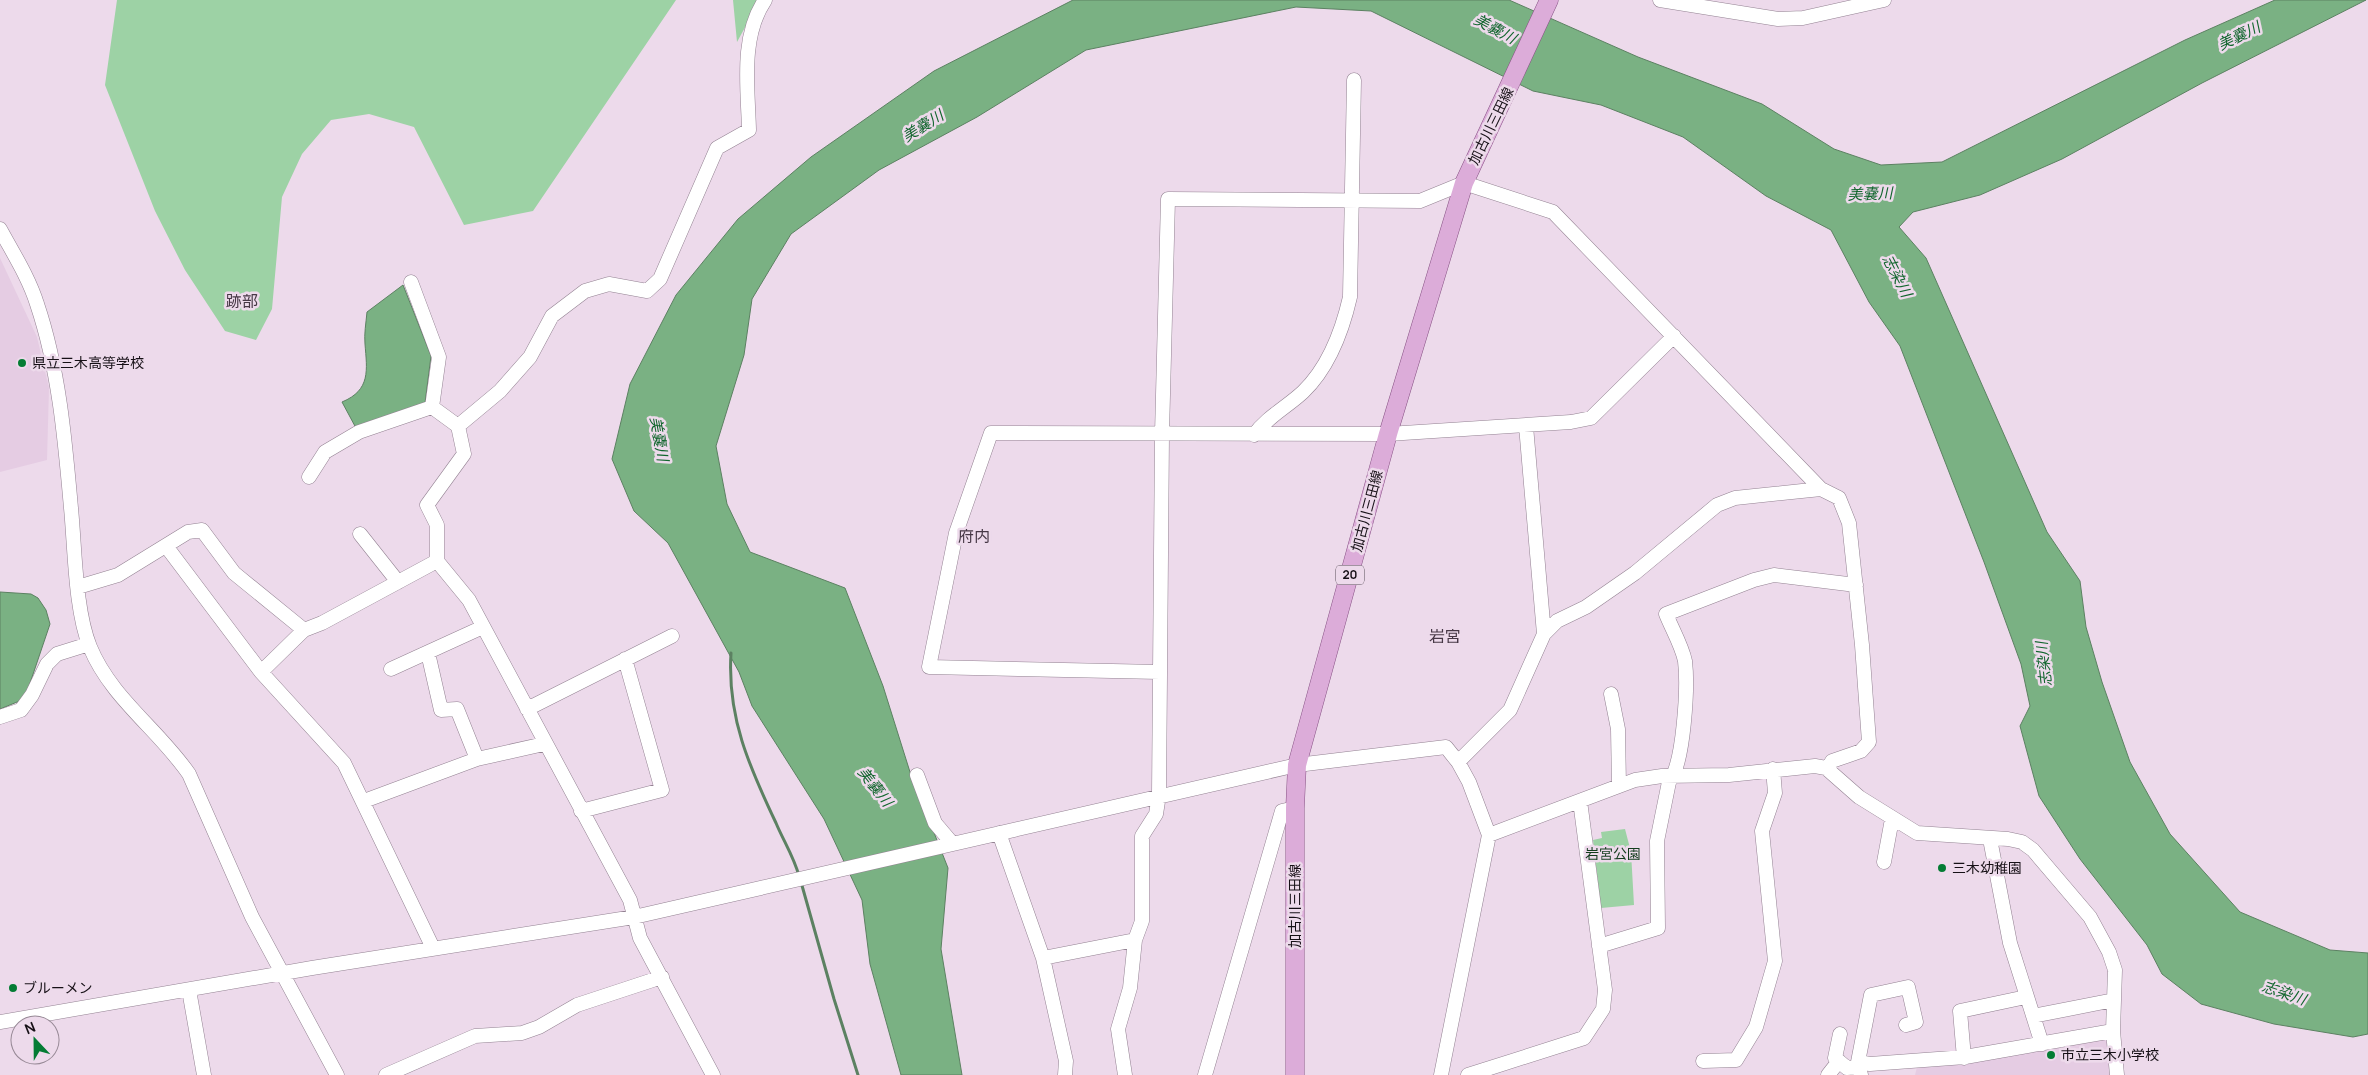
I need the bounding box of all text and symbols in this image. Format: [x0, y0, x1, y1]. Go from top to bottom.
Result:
water label: 美嚢川 [1470, 9, 1522, 49]
water label: 美嚢川 [2214, 15, 2265, 55]
street label: 加古川三田線 [1464, 84, 1518, 168]
water label: 美嚢川 [898, 104, 949, 146]
water label: 美嚢川 [1847, 182, 1895, 205]
water label: 志染川 [1878, 251, 1918, 302]
district label: 跡部 [226, 290, 258, 312]
place label: 県立三木高等学校 [32, 353, 144, 372]
marker: 県立三木高等学校 [16, 357, 28, 369]
water label: 美嚢川 [645, 415, 674, 465]
street label: 加古川三田線 [1346, 468, 1387, 554]
district label: 府内 [958, 525, 990, 547]
road number: 20 [1336, 566, 1364, 584]
district label: 岩宮 [1429, 625, 1461, 647]
water label: 志染川 [2031, 639, 2056, 688]
water label: 美嚢川 [853, 762, 899, 812]
park label: 岩宮公園 [1585, 844, 1641, 863]
place label: 三木幼稚園 [1952, 858, 2022, 877]
marker: 三木幼稚園 [1936, 862, 1948, 874]
street label: 加古川三田線 [1285, 864, 1304, 948]
water label: 志染川 [2259, 975, 2311, 1010]
place label: ブルーメン [23, 978, 92, 997]
marker: ブルーメン [7, 982, 19, 994]
north arrow [10, 1015, 60, 1065]
text: N [22, 1017, 38, 1038]
place label: 市立三木小学校 [2061, 1045, 2159, 1064]
marker: 市立三木小学校 [2045, 1049, 2057, 1061]

